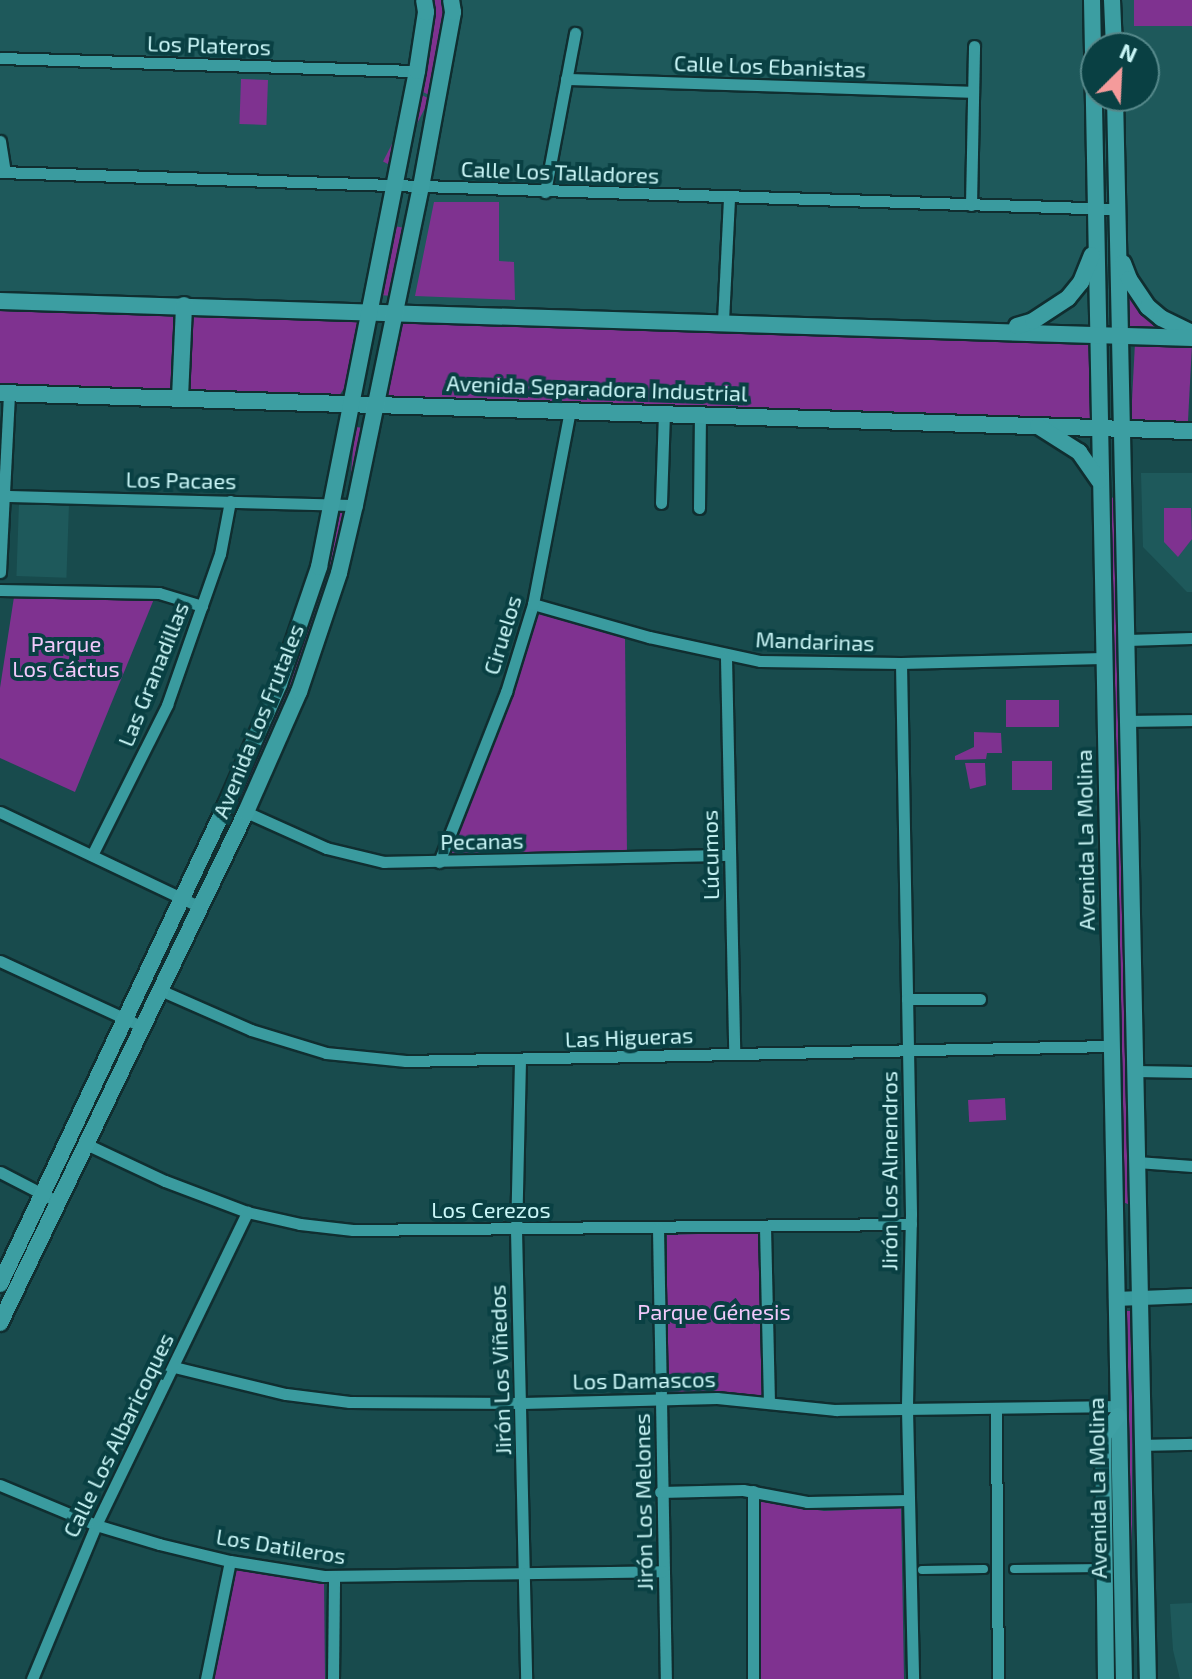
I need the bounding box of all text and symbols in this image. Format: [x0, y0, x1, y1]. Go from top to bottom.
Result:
street label: Los Plateros [147, 30, 271, 60]
north arrow [1080, 32, 1160, 112]
text: N [1116, 37, 1141, 67]
street label: Calle Los Ebanistas [673, 49, 867, 83]
street label: Calle Los Talladores [460, 155, 660, 189]
street label: Avenida Separadora Industrial [446, 370, 748, 406]
street label: Los Pacaes [125, 466, 237, 494]
street label: Ciruelos [477, 592, 527, 678]
street label: Las Granadillas [112, 598, 194, 750]
street label: Avenida Los Frutales [207, 620, 309, 822]
street label: Mandarinas [755, 626, 875, 656]
park label: Parque Los Cáctus [12, 630, 120, 682]
street label: Avenida La Molina [1070, 749, 1100, 931]
street label: Lúcumos [696, 810, 724, 900]
street label: Pecanas [440, 827, 524, 855]
street label: Las Higueras [564, 1022, 694, 1052]
street label: Jirón Los Almendros [876, 1071, 902, 1271]
street label: Los Cerezos [431, 1197, 551, 1223]
street label: Jirón Los Viñedos [484, 1284, 516, 1456]
park label: Parque Génesis [637, 1299, 791, 1325]
street label: Calle Los Albaricoques [57, 1328, 179, 1542]
street label: Los Damascos [572, 1366, 716, 1394]
street label: Avenida La Molina [1082, 1397, 1112, 1579]
street label: Jirón Los Melones [628, 1413, 658, 1591]
street label: Los Datileros [214, 1523, 348, 1569]

